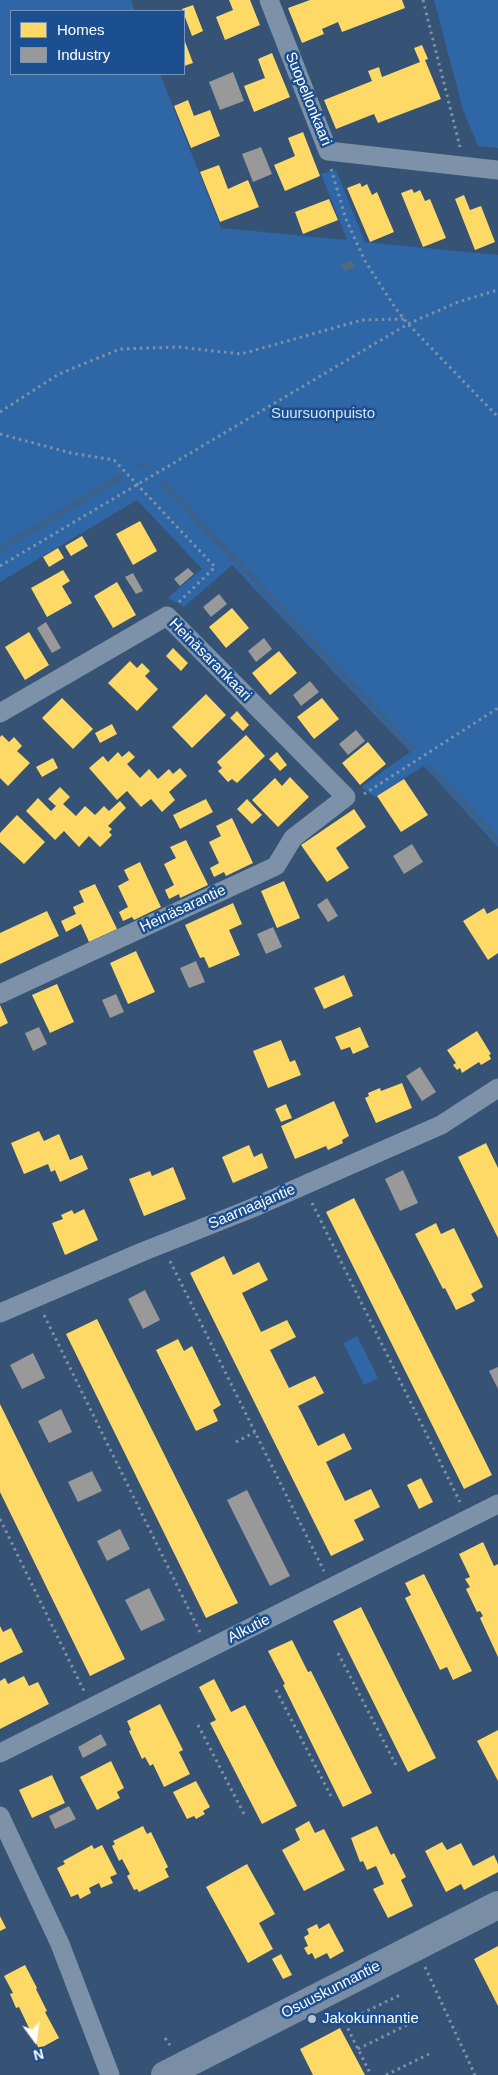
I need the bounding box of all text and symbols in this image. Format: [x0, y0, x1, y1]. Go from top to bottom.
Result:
legend [10, 10, 185, 75]
text: Homes [57, 21, 105, 38]
text: Industry [57, 46, 110, 63]
street label: Suopellonkaari [281, 50, 335, 148]
park label: Suursuonpuisto [271, 405, 375, 423]
street label: Heinäsarankaari [165, 615, 255, 705]
street label: Heinäsarantie [137, 881, 229, 937]
street label: Saarnaajantie [206, 1181, 298, 1233]
street label: Alkutie [225, 1611, 273, 1647]
street label: Osuuskunnantie [279, 1957, 383, 2023]
place label: Jakokunnantie [322, 2010, 419, 2028]
marker: Jakokunnantie [306, 2013, 318, 2025]
north arrow [10, 2015, 60, 2065]
text: N [32, 2046, 45, 2064]

